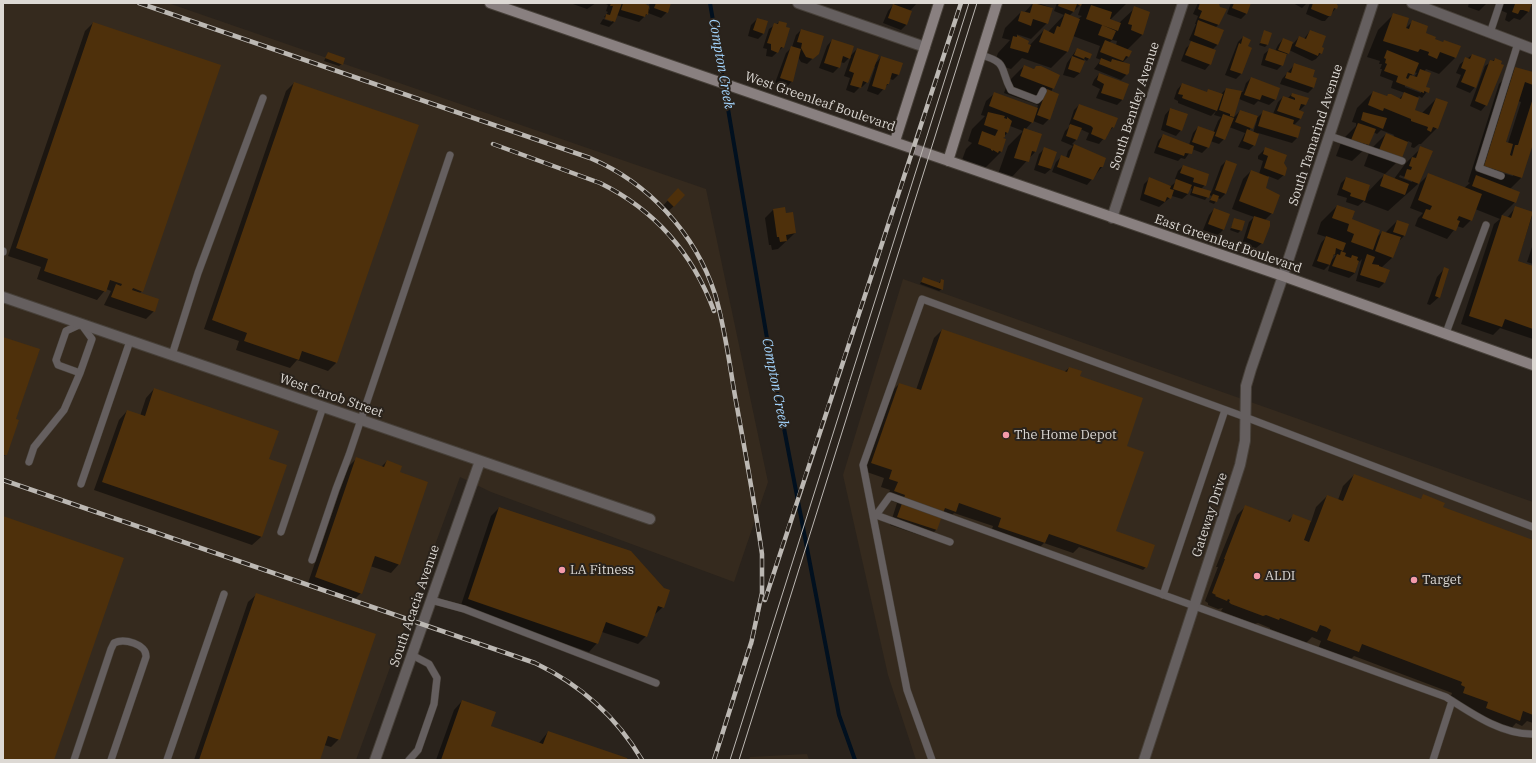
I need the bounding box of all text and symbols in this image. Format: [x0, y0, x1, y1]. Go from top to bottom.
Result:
water label: Compton Creek [705, 18, 737, 110]
street label: South Bentley Avenue [1107, 40, 1163, 172]
street label: South Tamarind Avenue [1286, 62, 1346, 208]
street label: West Greenleaf Boulevard [743, 69, 897, 135]
street label: East Greenleaf Boulevard [1152, 211, 1304, 277]
water label: Compton Creek [758, 337, 792, 429]
street label: West Carob Street [277, 371, 385, 421]
place label: The Home Depot [1014, 427, 1117, 443]
marker: The Home Depot [1001, 430, 1011, 440]
street label: Gateway Drive [1189, 471, 1231, 559]
street label: South Acacia Avenue [387, 543, 443, 669]
place label: LA Fitness [570, 562, 634, 578]
marker: LA Fitness [557, 565, 567, 575]
place label: ALDI [1265, 568, 1295, 584]
marker: ALDI [1252, 571, 1262, 581]
place label: Target [1422, 572, 1461, 588]
marker: Target [1409, 575, 1419, 585]

